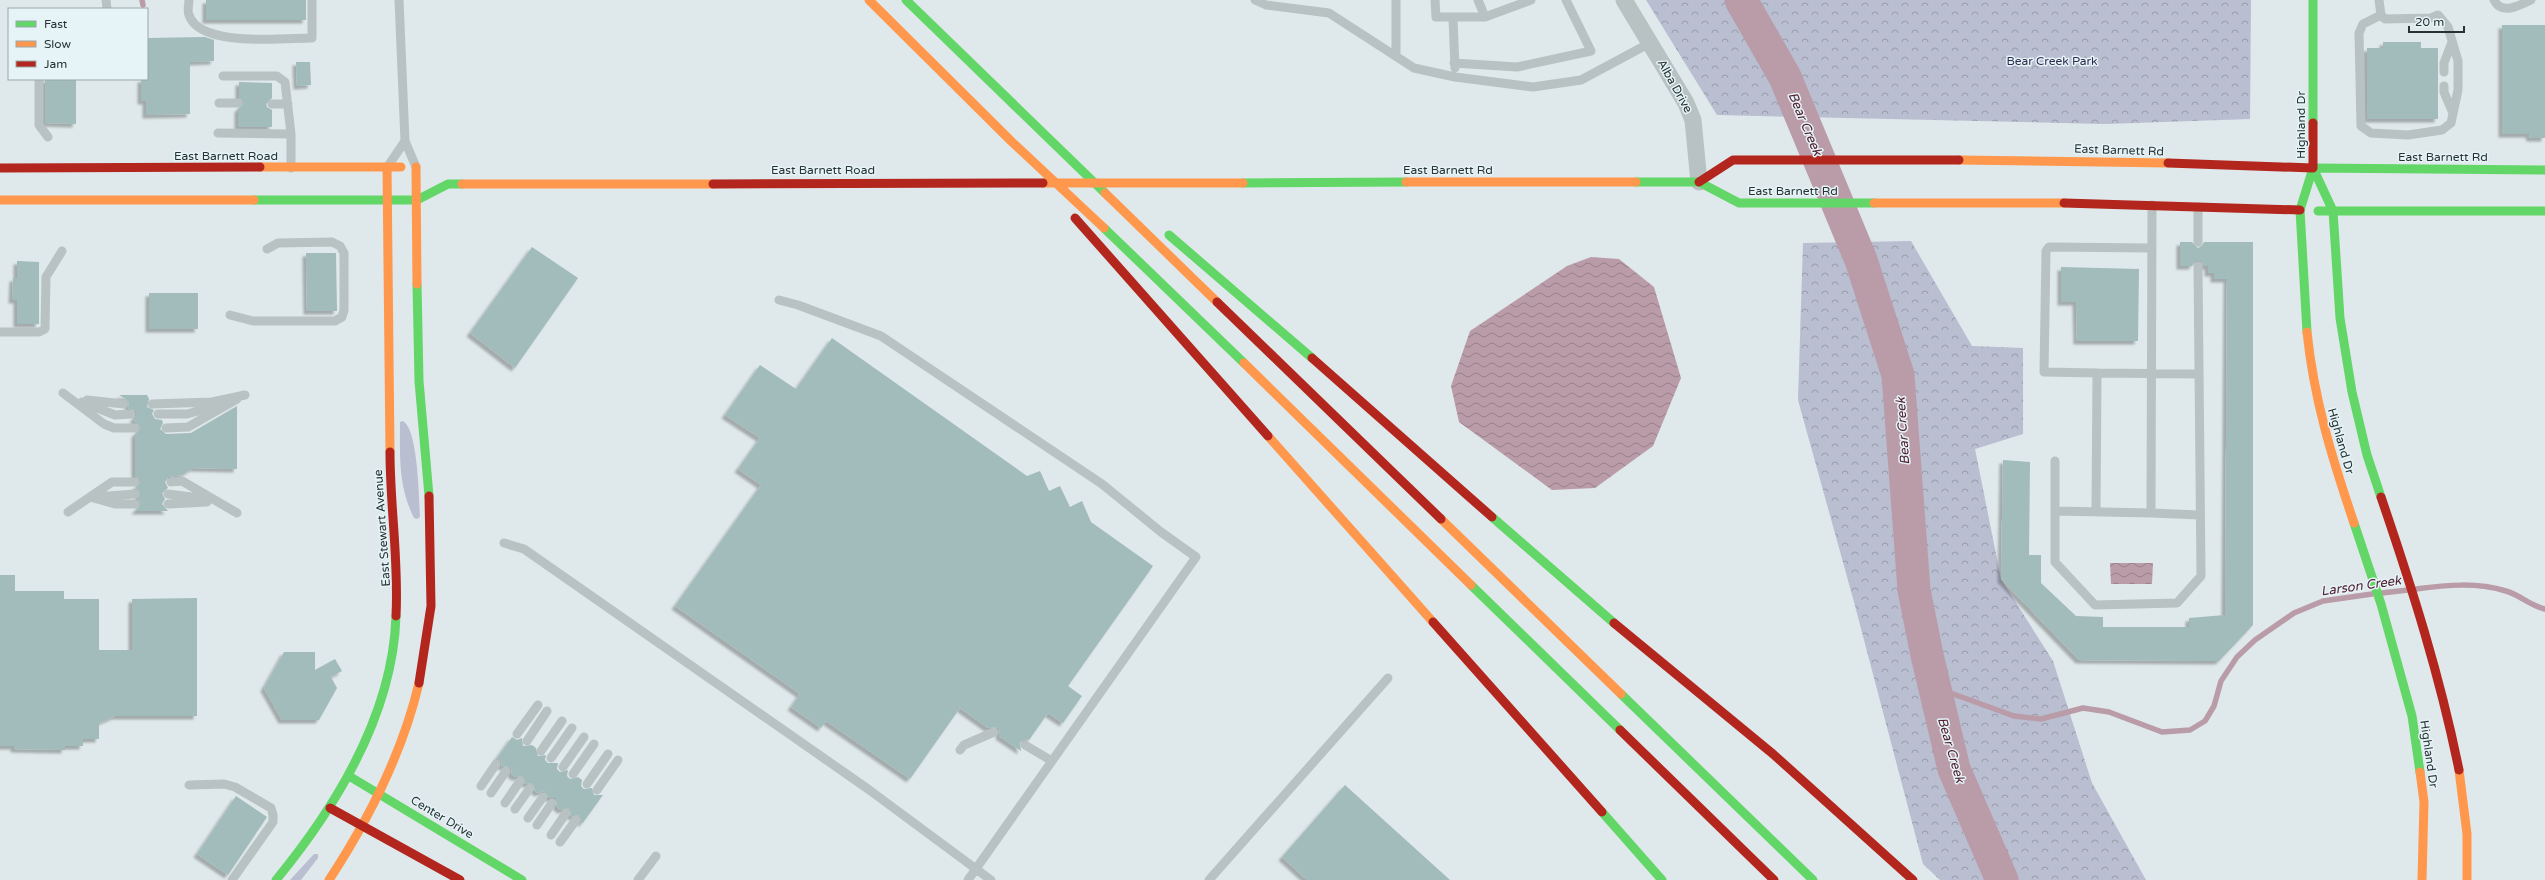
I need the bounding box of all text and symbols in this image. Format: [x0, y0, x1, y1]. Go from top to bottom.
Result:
legend [8, 8, 148, 80]
scale bar [2409, 8, 2464, 34]
text: 20 m [2415, 15, 2444, 29]
text: Fast [44, 17, 68, 31]
text: Slow [44, 37, 71, 51]
park label: Bear Creek Park [2006, 54, 2098, 68]
text: Jam [44, 57, 67, 71]
street label: Alba Drive [1655, 57, 1695, 115]
water label: Bear Creek [1784, 90, 1826, 159]
street label: Highland Dr [2294, 91, 2308, 159]
street label: East Barnett Rd [2074, 141, 2164, 159]
street label: East Barnett Road [174, 149, 278, 163]
street label: East Barnett Rd [2398, 150, 2488, 164]
street label: East Barnett Road [771, 163, 875, 177]
street label: East Barnett Rd [1403, 163, 1493, 177]
street label: East Barnett Rd [1748, 184, 1838, 198]
water label: Bear Creek [1893, 396, 1913, 465]
street label: Highland Dr [2325, 406, 2357, 476]
street label: East Stewart Avenue [371, 469, 393, 587]
water label: Larson Creek [2320, 572, 2403, 600]
water label: Bear Creek [1934, 715, 1968, 786]
street label: Highland Dr [2417, 719, 2441, 789]
street label: Center Drive [408, 793, 476, 841]

